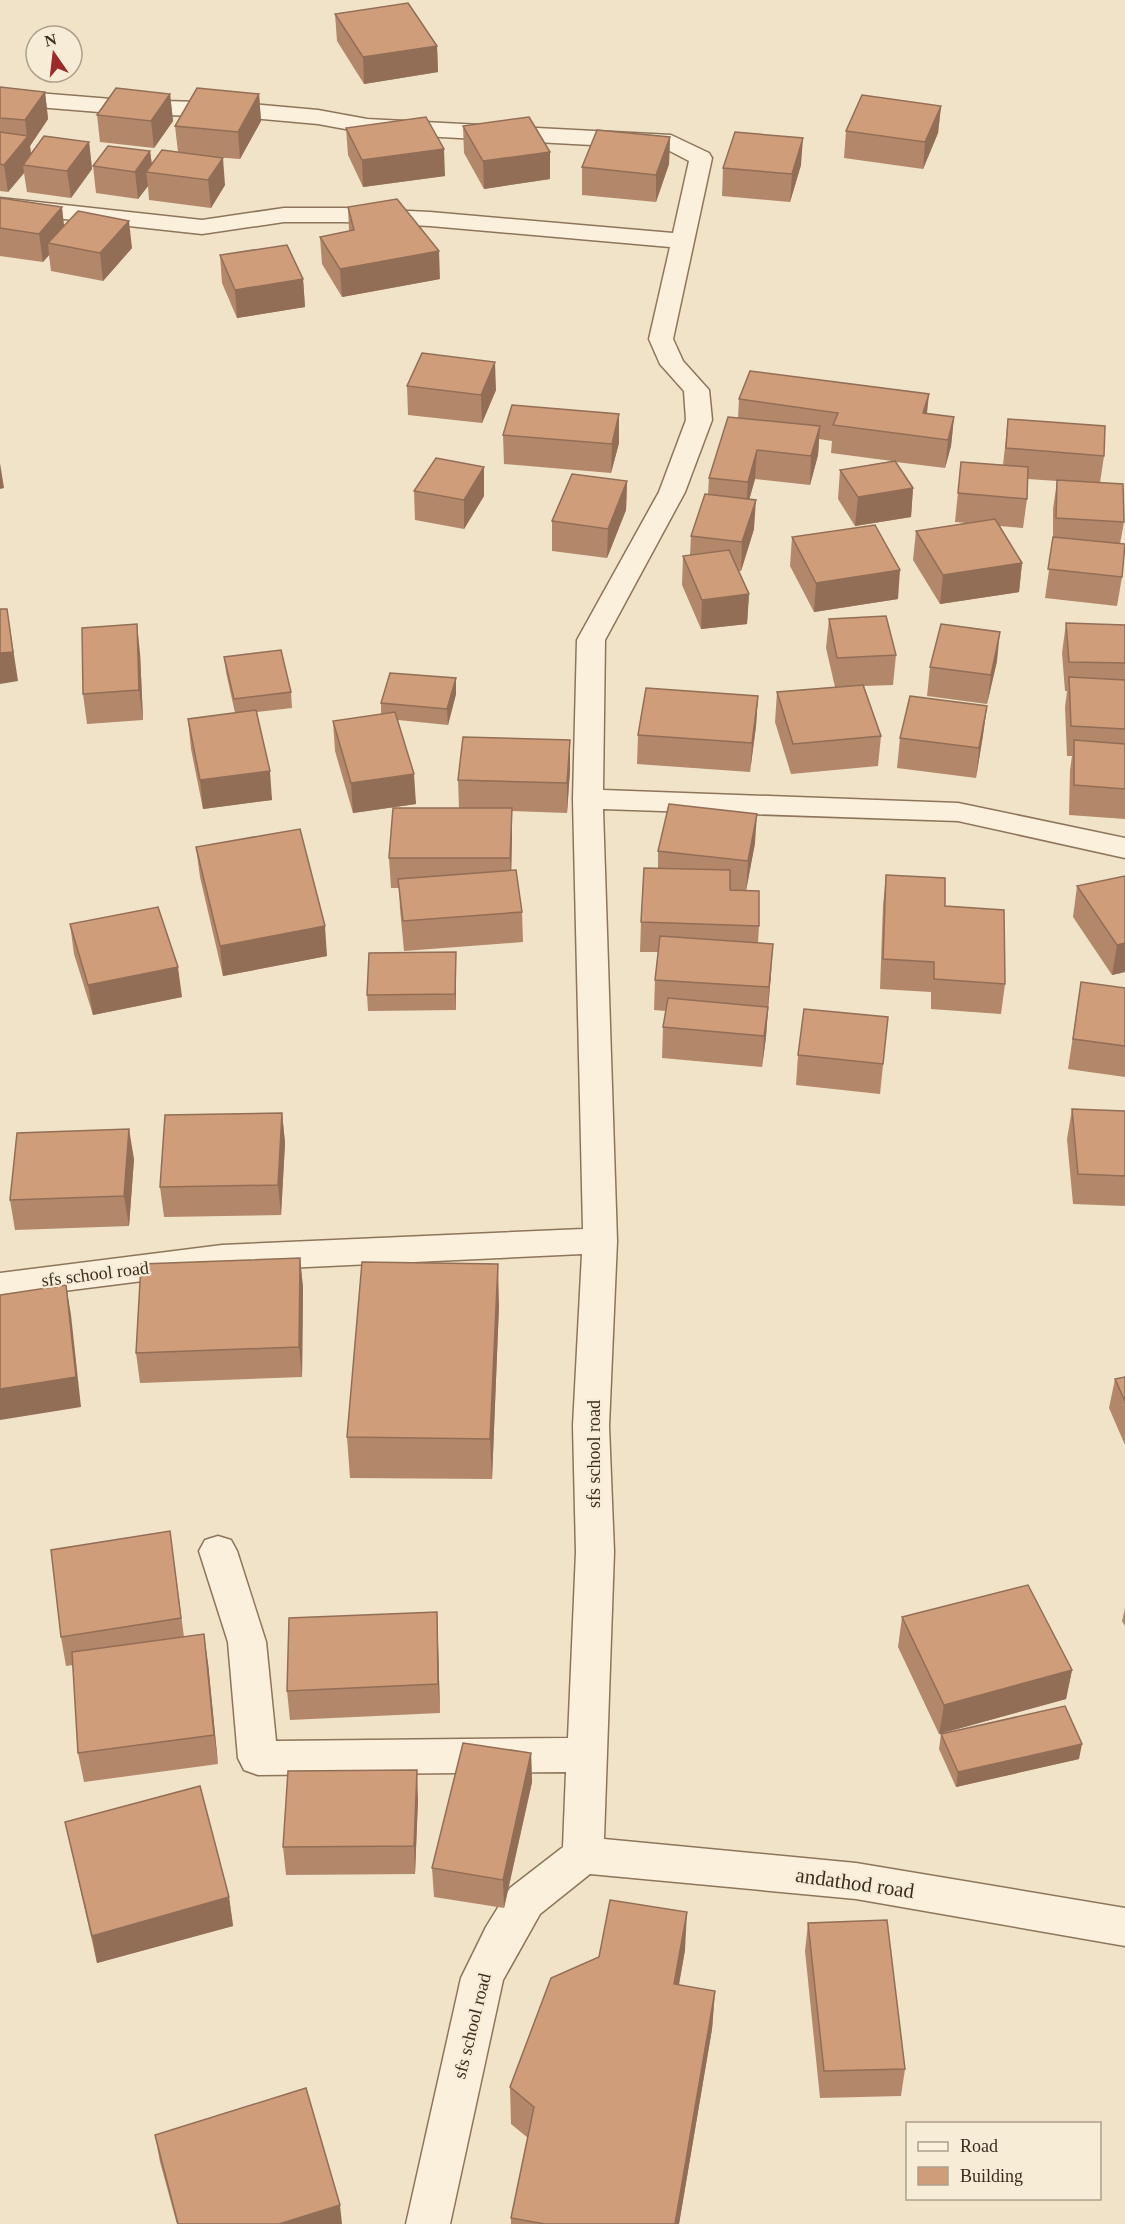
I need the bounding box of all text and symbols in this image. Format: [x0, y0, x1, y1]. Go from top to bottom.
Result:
north arrow [24, 24, 84, 84]
text: N [43, 30, 59, 50]
street label: sfs school road [40, 1257, 150, 1291]
street label: sfs school road [584, 1400, 604, 1508]
street label: andathod road [794, 1863, 916, 1903]
street label: sfs school road [449, 1971, 495, 2081]
legend [906, 2122, 1101, 2200]
text: Road [960, 2136, 998, 2156]
text: Building [960, 2166, 1023, 2186]

